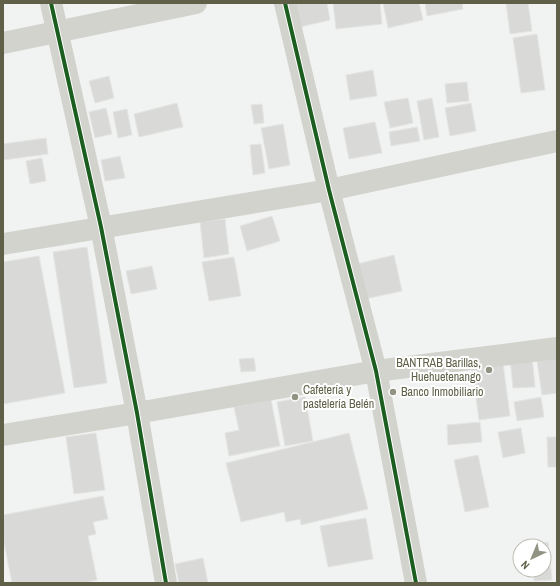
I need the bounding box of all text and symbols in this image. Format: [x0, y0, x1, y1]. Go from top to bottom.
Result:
place label: BANTRAB Barillas, Huehuetenango [396, 355, 481, 385]
marker: BANTRAB Barillas, Huehuetenango [484, 365, 494, 375]
place label: Cafetería y pastelería Belén [303, 382, 374, 412]
place label: Banco Inmobiliario [401, 384, 484, 400]
marker: Banco Inmobiliario [388, 387, 398, 397]
marker: Cafetería y pastelería Belén [290, 392, 300, 402]
north arrow [512, 538, 552, 578]
text: N [518, 558, 532, 572]

